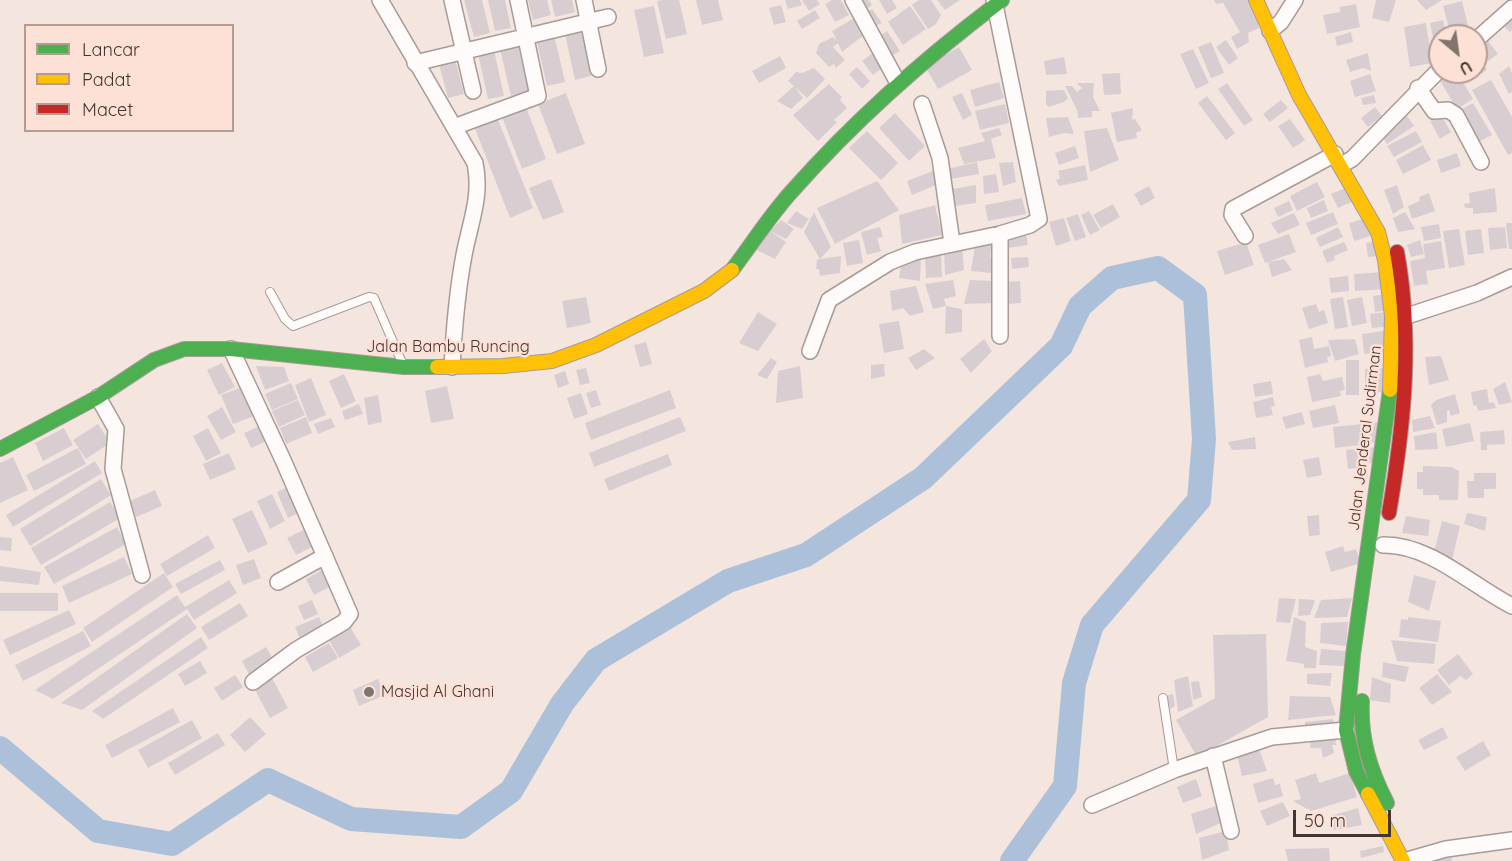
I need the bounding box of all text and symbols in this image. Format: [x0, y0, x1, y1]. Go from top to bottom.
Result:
legend [24, 24, 234, 132]
north arrow [1428, 24, 1488, 84]
text: Lancar [82, 38, 140, 61]
text: U [1456, 57, 1476, 79]
text: Padat [82, 68, 131, 91]
text: Macet [82, 98, 133, 121]
street label: Jalan Bambu Runcing [366, 337, 530, 357]
street label: Jalan Jenderal Sudirman [1344, 344, 1386, 532]
place label: Masjid Al Ghani [381, 682, 494, 702]
marker: Masjid Al Ghani [362, 685, 376, 699]
scale bar [1296, 798, 1394, 836]
text: 50 m [1304, 809, 1346, 832]

